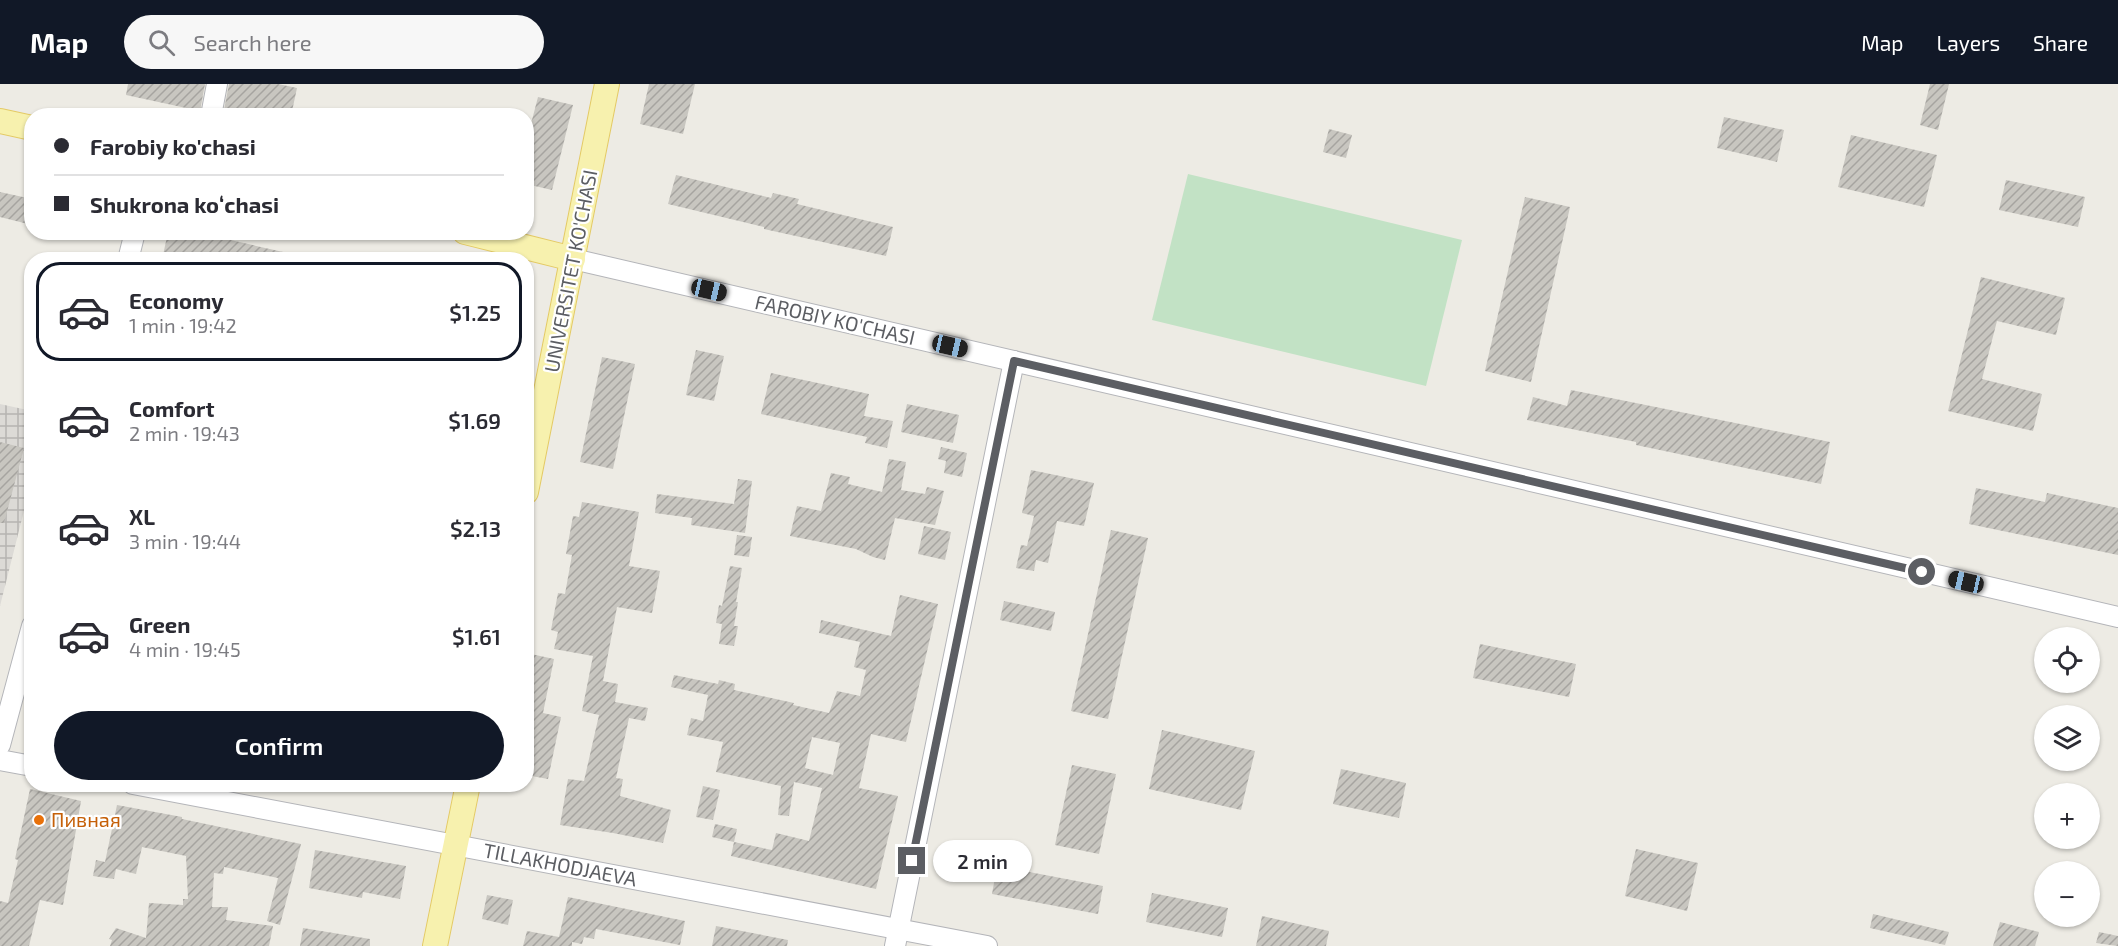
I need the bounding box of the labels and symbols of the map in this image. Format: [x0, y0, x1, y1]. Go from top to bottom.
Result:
street label: UNIVERSITET KO'CHASI [539, 167, 601, 374]
car [689, 277, 729, 303]
street label: FAROBIY KO'CHASI [753, 289, 918, 349]
car [930, 333, 970, 359]
route start [1908, 558, 1935, 585]
car [1946, 569, 1986, 595]
place label: Пивная [51, 807, 121, 831]
marker: Пивная [32, 813, 46, 827]
street label: TILLAKHODJAEVA [481, 837, 639, 891]
callout: 2 min [933, 840, 1032, 882]
route end [898, 847, 925, 874]

